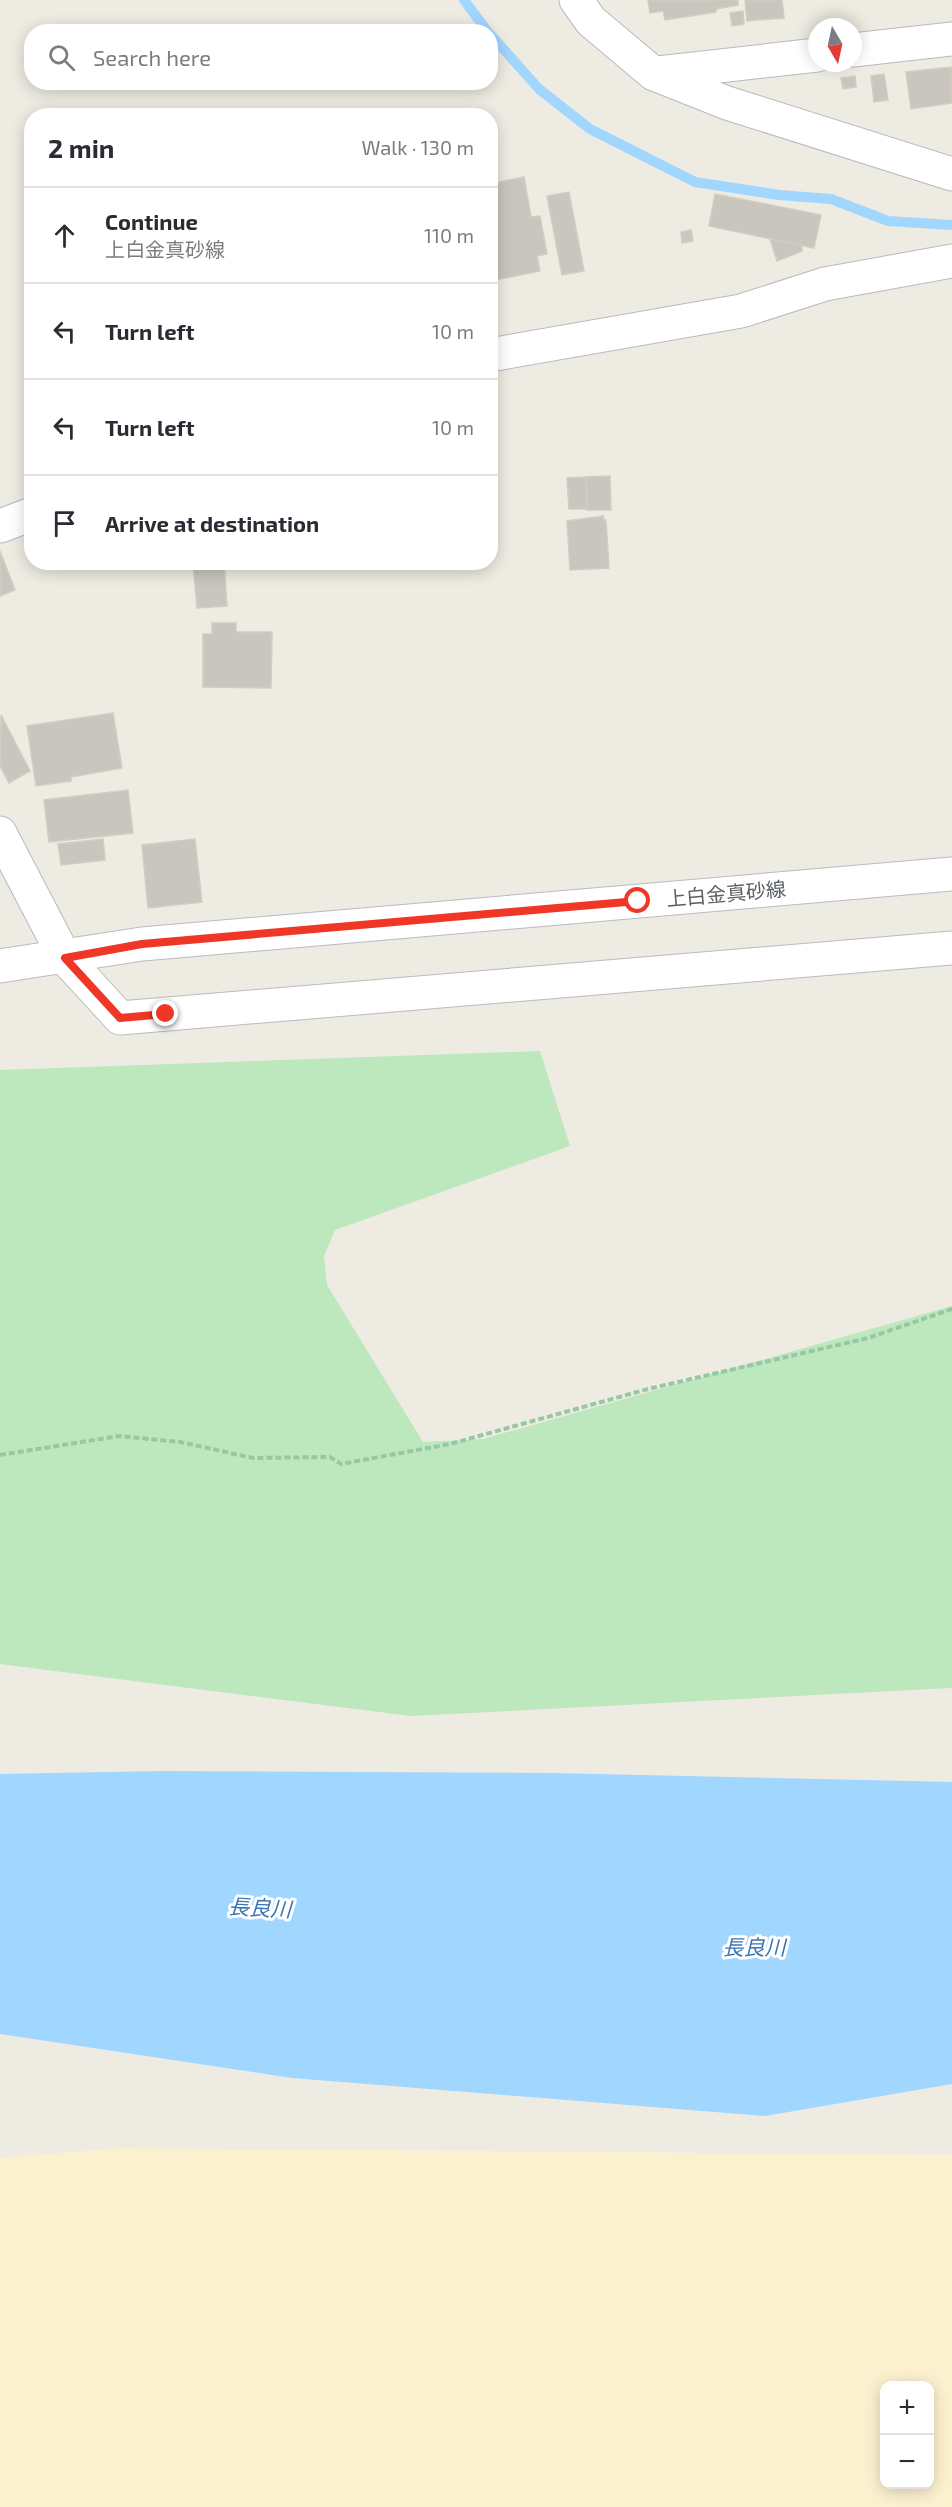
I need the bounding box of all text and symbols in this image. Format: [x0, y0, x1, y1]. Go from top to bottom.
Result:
north arrow [808, 18, 862, 72]
search box [24, 24, 498, 90]
icon: search [45, 41, 78, 74]
text: Search here [93, 44, 211, 70]
text: 2 min [48, 132, 114, 163]
text: Walk · 130 m [362, 135, 474, 159]
text: Continue [105, 208, 198, 234]
icon: ahead [48, 219, 81, 252]
text: 110 m [424, 223, 474, 247]
text: 上白金真砂線 [105, 237, 225, 261]
icon: left [48, 315, 81, 348]
text: Turn left [105, 318, 194, 344]
text: 10 m [432, 319, 474, 343]
icon: left [48, 411, 81, 444]
text: Turn left [105, 414, 194, 440]
text: 10 m [432, 415, 474, 439]
icon: arrive [48, 507, 81, 540]
text: Arrive at destination [105, 510, 319, 536]
street label: 上白金真砂線 [665, 876, 787, 910]
route start [624, 887, 650, 913]
route end [152, 1000, 178, 1026]
water label: 長良川 [228, 1893, 294, 1921]
water label: 長良川 [723, 1934, 787, 1959]
map controls [880, 2381, 934, 2489]
button: + [880, 2381, 934, 2435]
button: − [880, 2435, 934, 2489]

